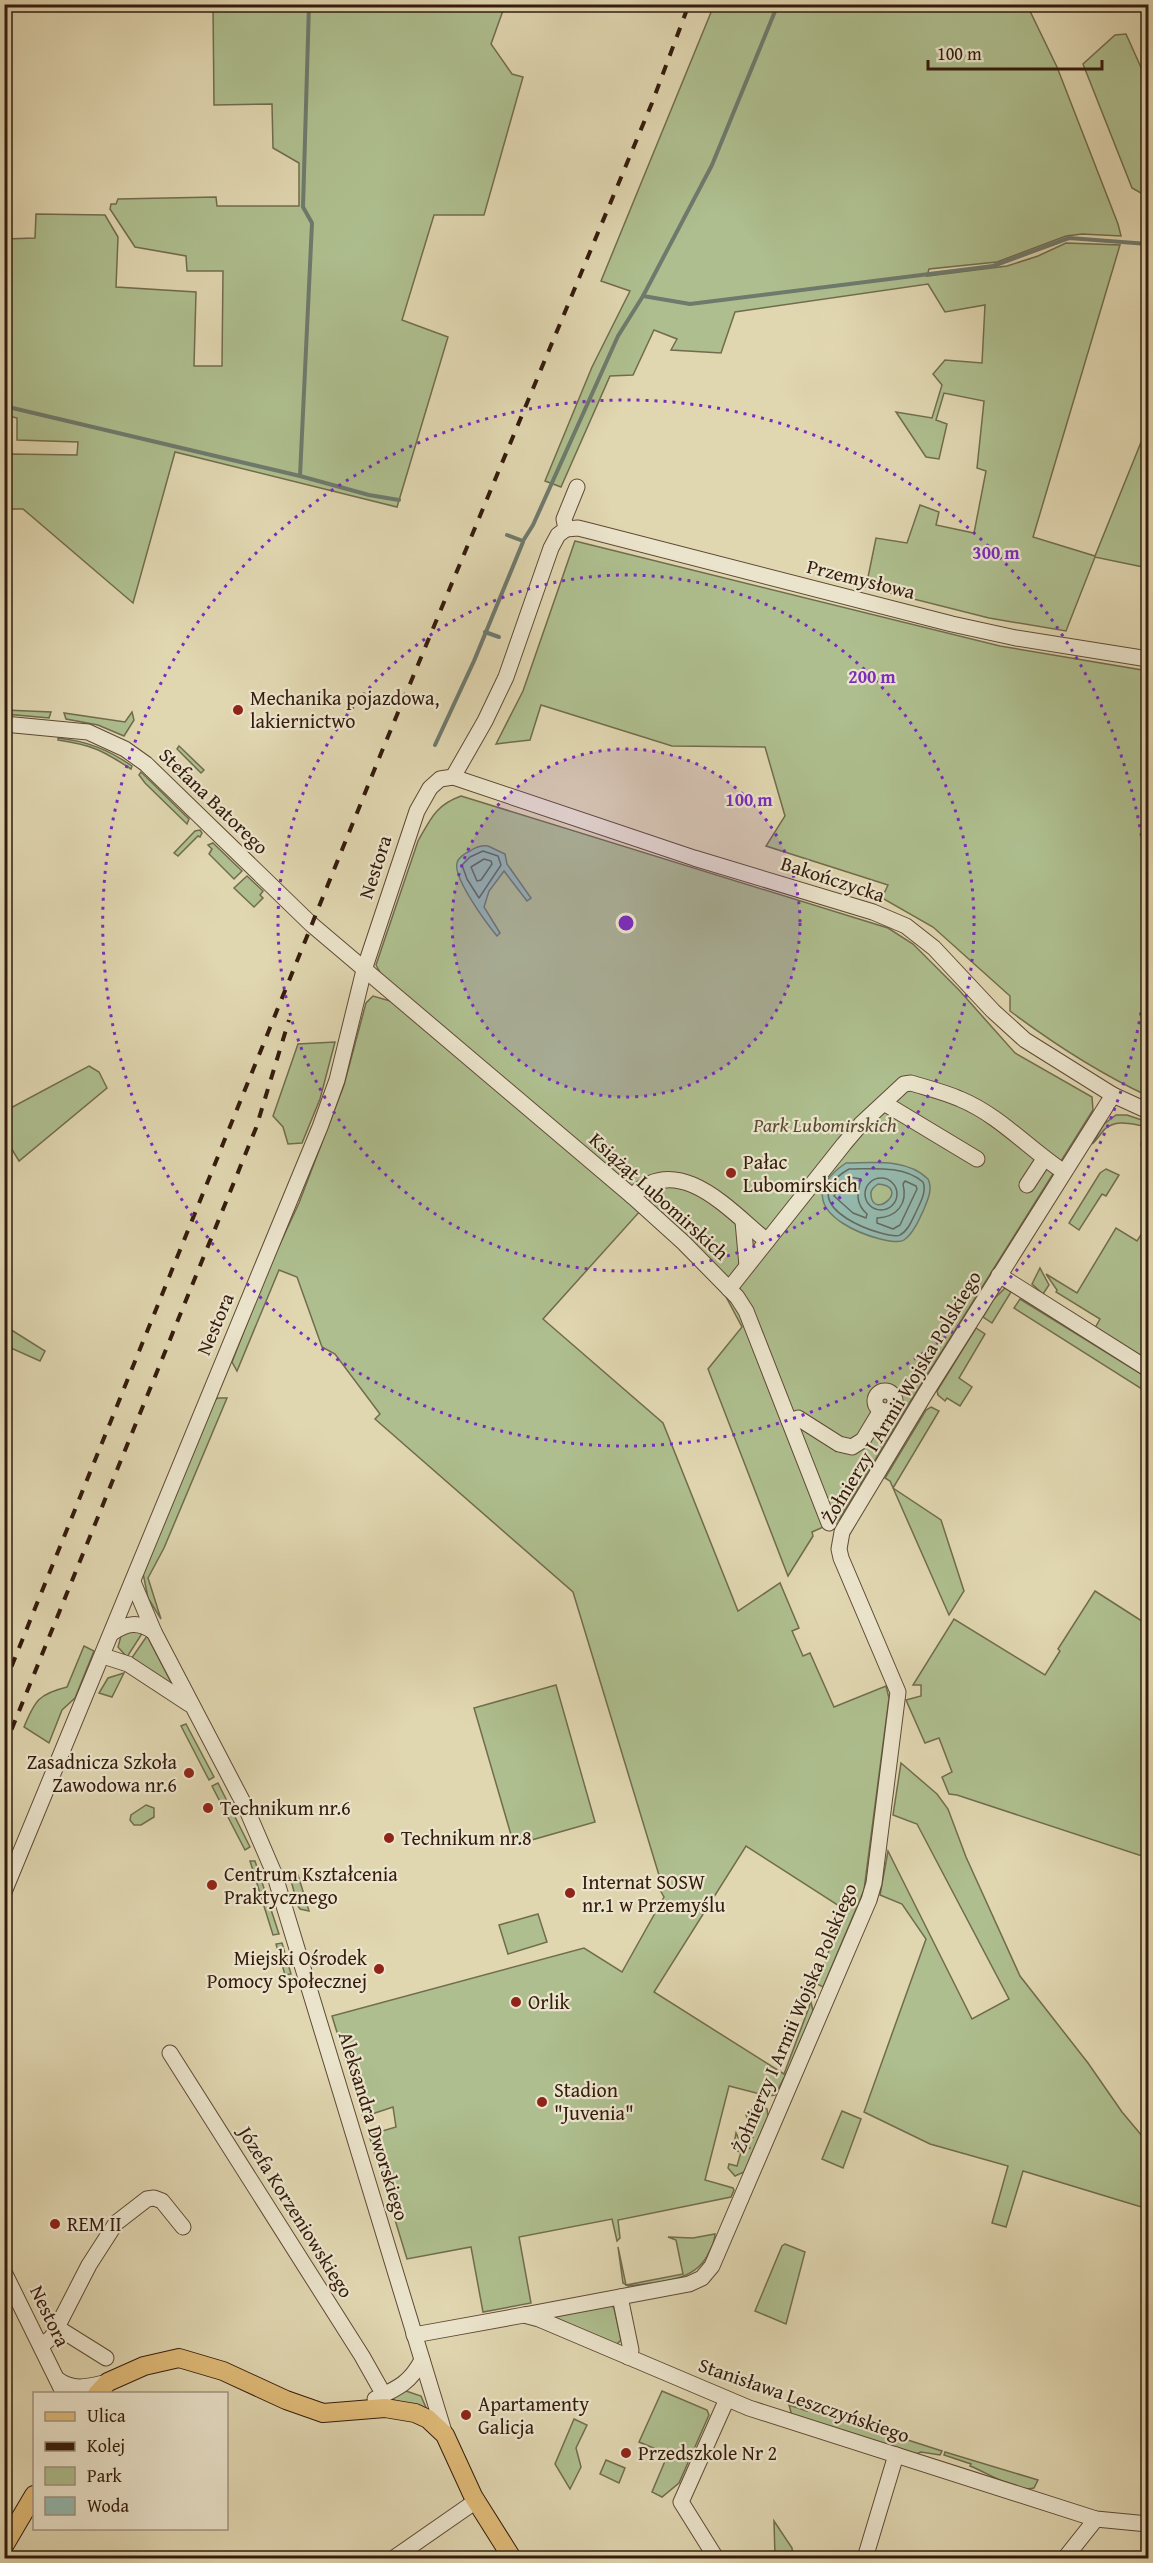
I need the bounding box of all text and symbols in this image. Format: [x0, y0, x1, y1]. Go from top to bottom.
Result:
scale bar [928, 33, 1102, 71]
text: 100 m [937, 40, 982, 67]
text: 300 m [972, 539, 1020, 566]
street label: Przemysłowa [804, 551, 919, 606]
text: 200 m [848, 663, 896, 690]
place label: Mechanika pojazdowa, lakiernictwo [250, 683, 439, 735]
marker: Mechanika pojazdowa, lakiernictwo [231, 703, 245, 717]
street label: Stefana Batorego [153, 741, 276, 861]
text: 100 m [725, 786, 773, 813]
street label: Nestora [351, 831, 399, 902]
street label: Bakończycka [777, 848, 889, 909]
centre of rings [616, 913, 636, 933]
park label: Park Lubomirskich [752, 1110, 897, 1139]
street label: Książąt Lubomirskich [583, 1125, 736, 1266]
place label: Pałac Lubomirskich [743, 1147, 858, 1199]
marker: Pałac Lubomirskich [724, 1166, 738, 1180]
street label: Żołnierzy I Armii Wojska Polskiego [813, 1265, 988, 1529]
street label: Nestora [188, 1288, 241, 1359]
place label: Zasadnicza Szkoła Zawodowa nr.6 [27, 1747, 178, 1799]
marker: Zasadnicza Szkoła Zawodowa nr.6 [182, 1766, 196, 1780]
place label: Technikum nr.6 [220, 1793, 351, 1822]
marker: Technikum nr.6 [201, 1801, 215, 1815]
place label: Technikum nr.8 [401, 1823, 532, 1852]
marker: Technikum nr.8 [382, 1831, 396, 1845]
place label: Centrum Kształcenia Praktycznego [224, 1859, 398, 1911]
place label: Internat SOSW nr.1 w Przemyślu [582, 1867, 725, 1919]
marker: Centrum Kształcenia Praktycznego [205, 1878, 219, 1892]
street label: Żołnierzy I Armii Wojska Polskiego [723, 1878, 864, 2157]
marker: Internat SOSW nr.1 w Przemyślu [563, 1886, 577, 1900]
place label: Miejski Ośrodek Pomocy Społecznej [207, 1943, 368, 1995]
marker: Miejski Ośrodek Pomocy Społecznej [372, 1962, 386, 1976]
place label: Orlik [528, 1987, 571, 2016]
marker: Orlik [509, 1995, 523, 2009]
street label: Aleksandra Dworskiego [332, 2028, 417, 2224]
place label: Stadion "Juvenia" [554, 2075, 634, 2127]
marker: Stadion "Juvenia" [535, 2095, 549, 2109]
street label: Józefa Korzeniowskiego [230, 2118, 361, 2303]
place label: REM II [67, 2209, 122, 2238]
marker: REM II [48, 2217, 62, 2231]
street label: Nestora [23, 2280, 78, 2352]
street label: Stanisława Leszczyńskiego [695, 2350, 914, 2449]
place label: Apartamenty Galicja [478, 2389, 589, 2441]
legend [33, 2392, 228, 2530]
text: Ulica [87, 2402, 126, 2429]
marker: Apartamenty Galicja [459, 2408, 473, 2422]
text: Kolej [87, 2432, 125, 2459]
place label: Przedszkole Nr 2 [638, 2438, 777, 2467]
marker: Przedszkole Nr 2 [619, 2446, 633, 2460]
text: Park [87, 2462, 123, 2489]
text: Woda [87, 2492, 129, 2519]

